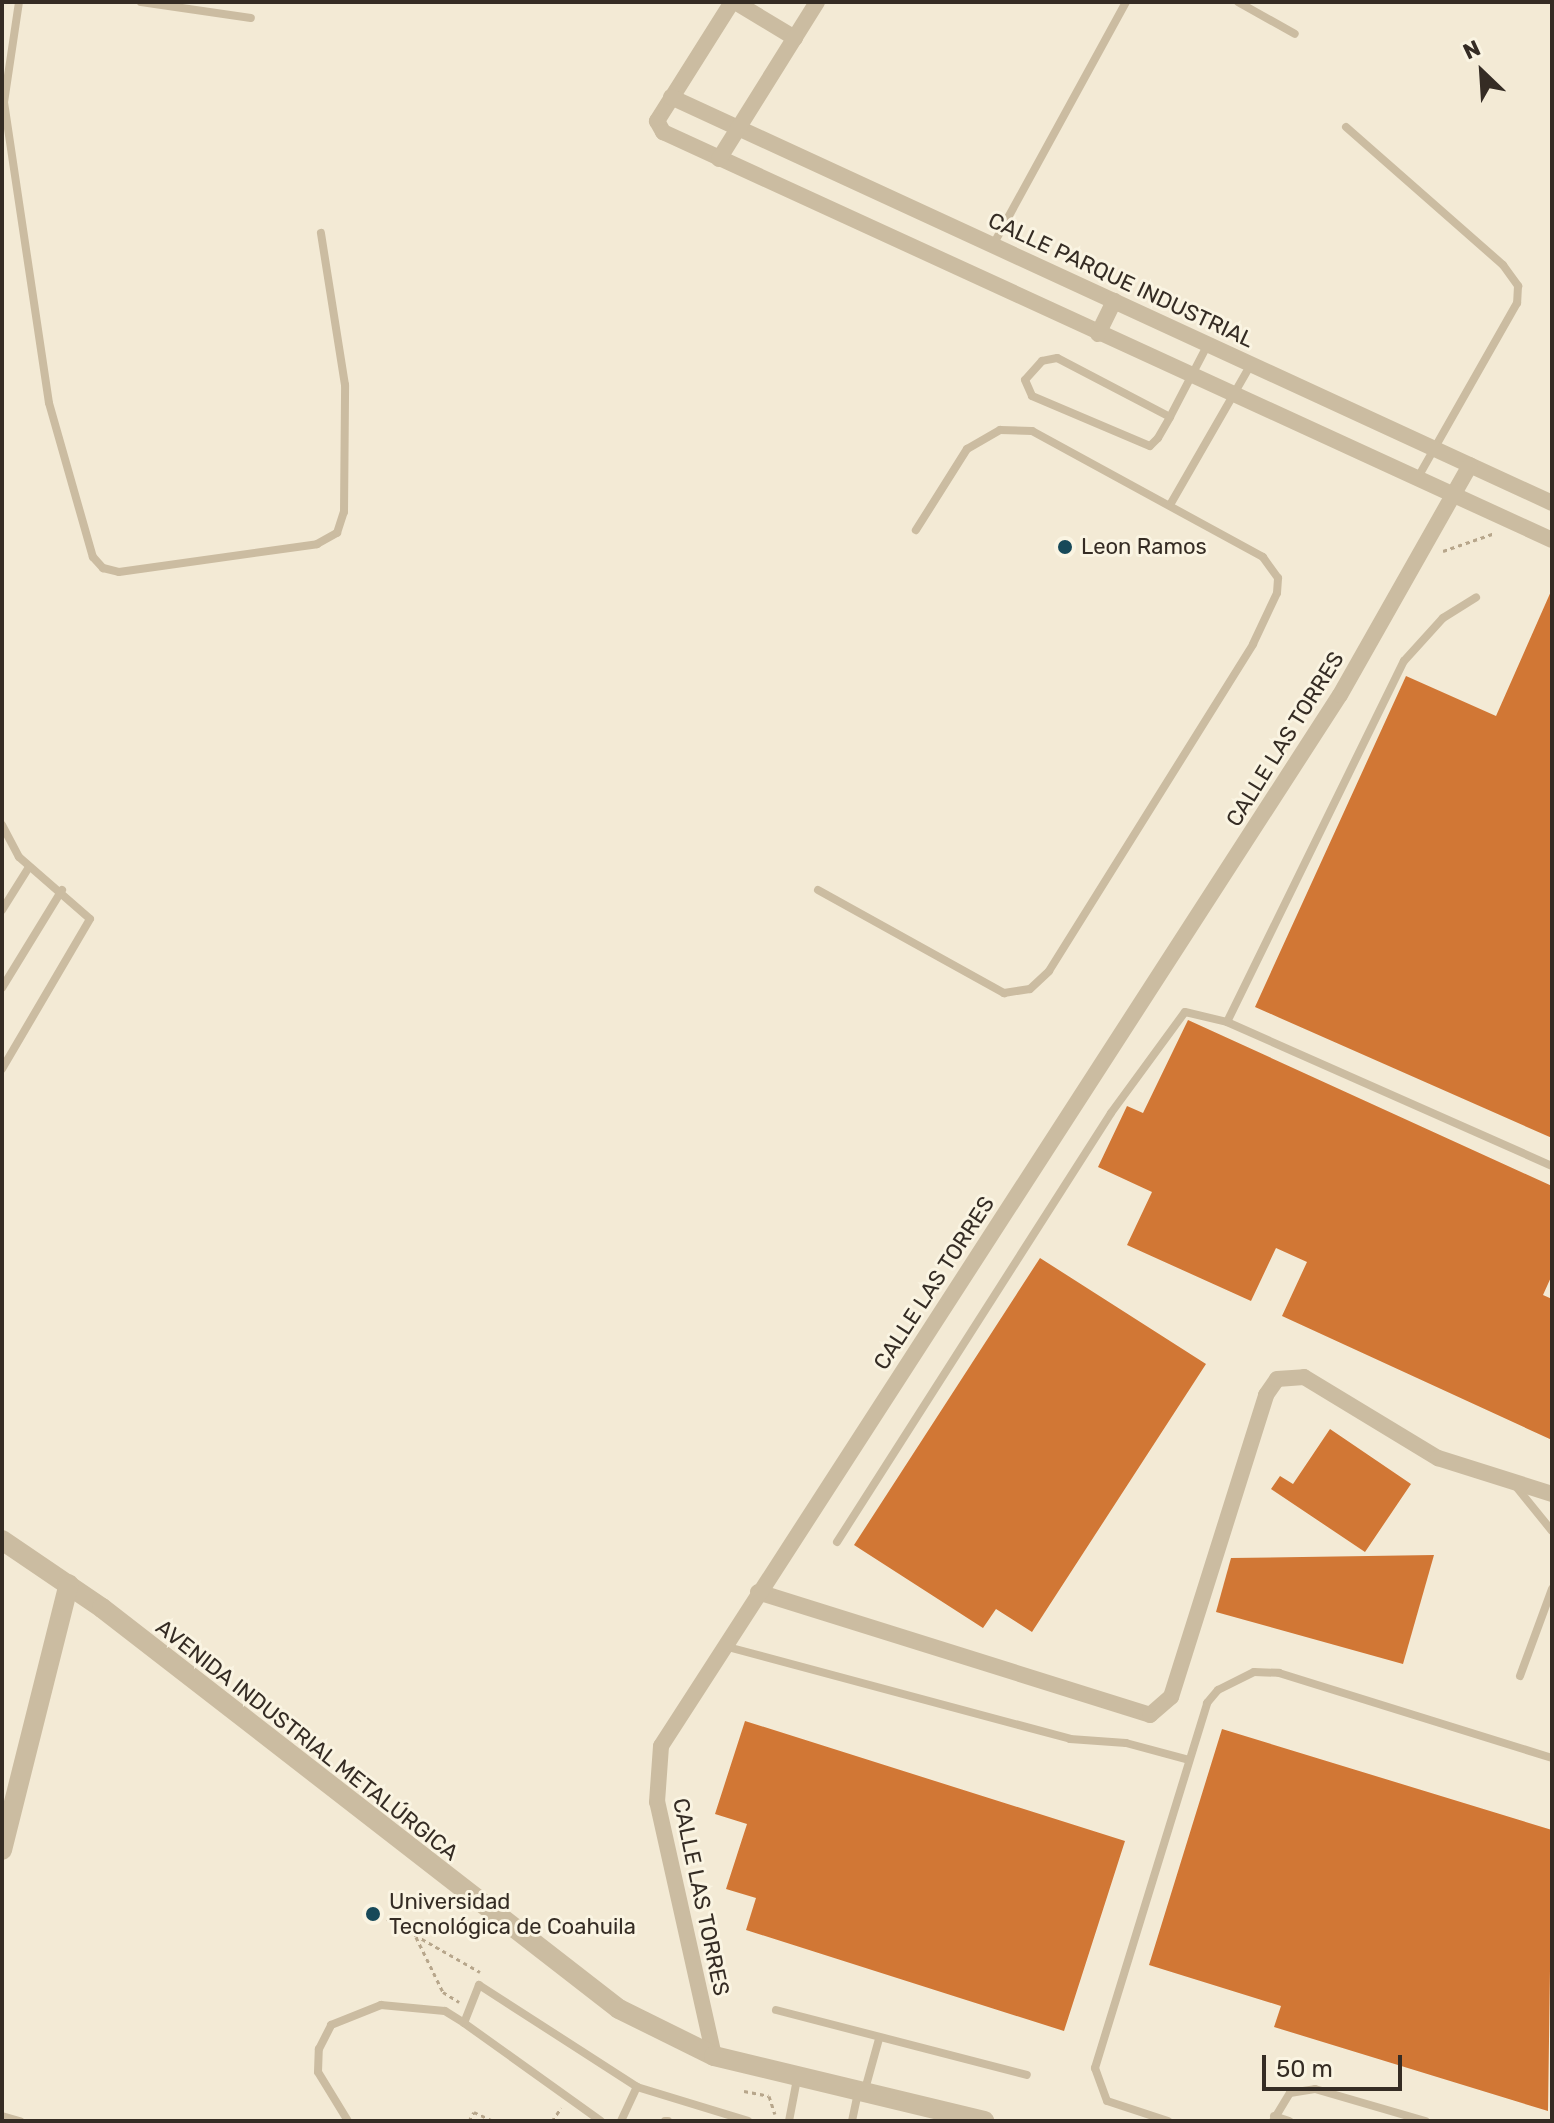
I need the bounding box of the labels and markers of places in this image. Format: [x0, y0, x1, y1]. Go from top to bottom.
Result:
place label: Leon Ramos [1081, 534, 1207, 560]
marker: Leon Ramos [1056, 538, 1074, 556]
place label: Universidad Tecnológica de Coahuila [389, 1888, 636, 1940]
marker: Universidad Tecnológica de Coahuila [364, 1905, 382, 1923]

